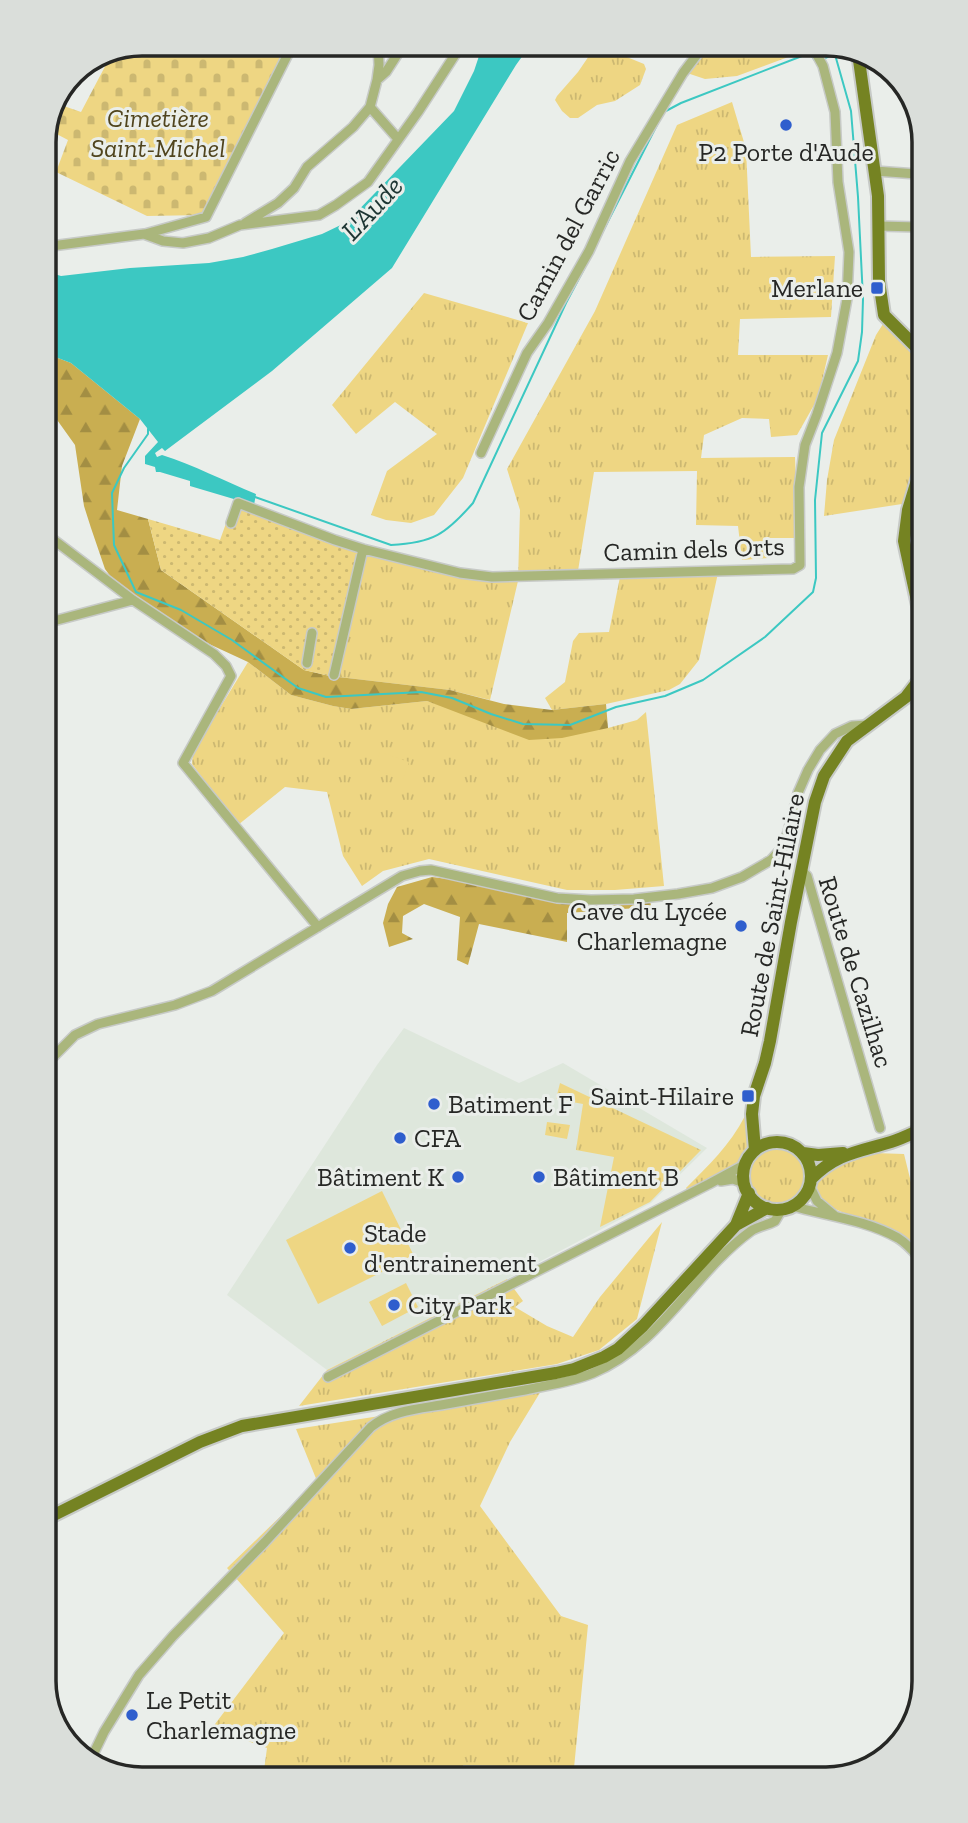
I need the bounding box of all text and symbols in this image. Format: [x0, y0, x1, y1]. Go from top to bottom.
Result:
park label: Cimetière Saint-Michel [91, 102, 225, 164]
marker: P2 Porte d'Aude [778, 117, 794, 133]
place label: P2 Porte d'Aude [698, 136, 874, 168]
street label: Camin del Garric [509, 143, 627, 327]
water label: L'Aude [334, 169, 410, 247]
place label: Merlane [771, 272, 863, 304]
marker: Merlane [869, 280, 885, 296]
street label: Camin dels Orts [603, 530, 785, 568]
street label: Route de Saint-Hilaire [733, 791, 811, 1039]
street label: Route de Cazilhac [812, 872, 900, 1072]
place label: Cave du Lycée Charlemagne [570, 895, 727, 957]
marker: Cave du Lycée Charlemagne [733, 918, 749, 934]
place label: Saint-Hilaire [591, 1080, 734, 1112]
place label: Batiment F [448, 1088, 573, 1120]
marker: Saint-Hilaire [740, 1088, 756, 1104]
marker: Batiment F [426, 1096, 442, 1112]
place label: CFA [414, 1122, 462, 1154]
marker: CFA [392, 1130, 408, 1146]
place label: Bâtiment K [317, 1161, 444, 1193]
place label: Bâtiment B [553, 1161, 679, 1193]
marker: Bâtiment K [450, 1169, 466, 1185]
marker: Bâtiment B [531, 1169, 547, 1185]
place label: Stade d'entrainement [364, 1217, 537, 1279]
marker: Stade d'entrainement [342, 1240, 358, 1256]
place label: City Park [408, 1289, 512, 1321]
marker: City Park [386, 1297, 402, 1313]
place label: Le Petit Charlemagne [146, 1684, 296, 1746]
marker: Le Petit Charlemagne [124, 1707, 140, 1723]

